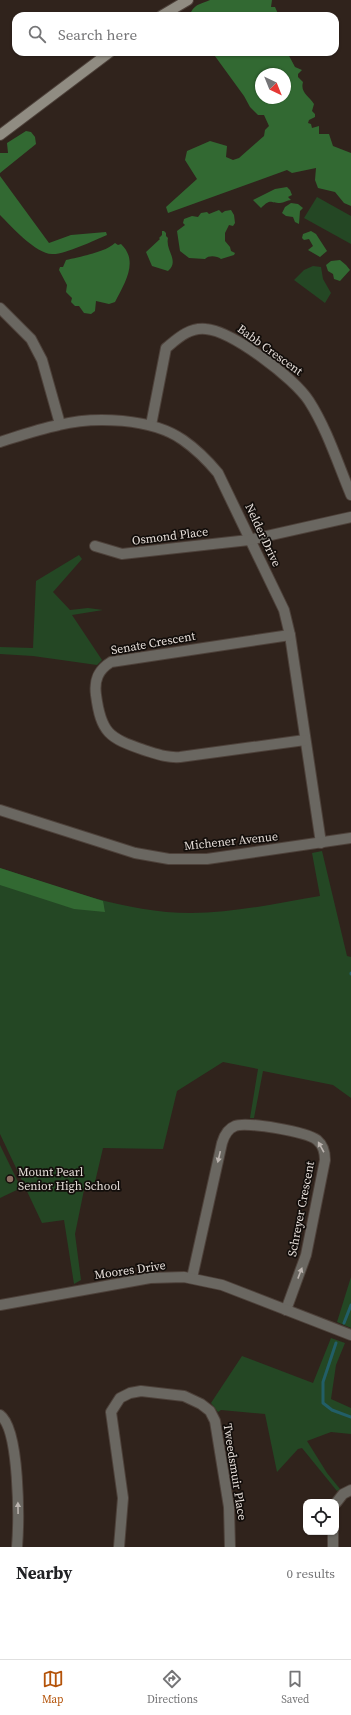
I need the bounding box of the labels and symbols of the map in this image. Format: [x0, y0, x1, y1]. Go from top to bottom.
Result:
north arrow [255, 68, 291, 104]
street label: Babb Crescent [234, 321, 306, 379]
street label: Nelder Drive [241, 501, 285, 569]
street label: Osmond Place [131, 523, 209, 549]
street label: Senate Crescent [110, 628, 197, 658]
street label: Michener Avenue [183, 828, 279, 854]
one-way arrow [318, 1141, 324, 1153]
one-way arrow [215, 1151, 221, 1164]
street label: Schreyer Crescent [284, 1160, 318, 1258]
place label: Mount Pearl Senior High School [18, 1164, 121, 1194]
marker: Mount Pearl Senior High School [5, 1174, 15, 1184]
street label: Moores Drive [93, 1257, 167, 1283]
one-way arrow [298, 1267, 304, 1279]
street label: Tweedsmuir Place [219, 1422, 251, 1522]
one-way arrow [15, 1502, 22, 1514]

